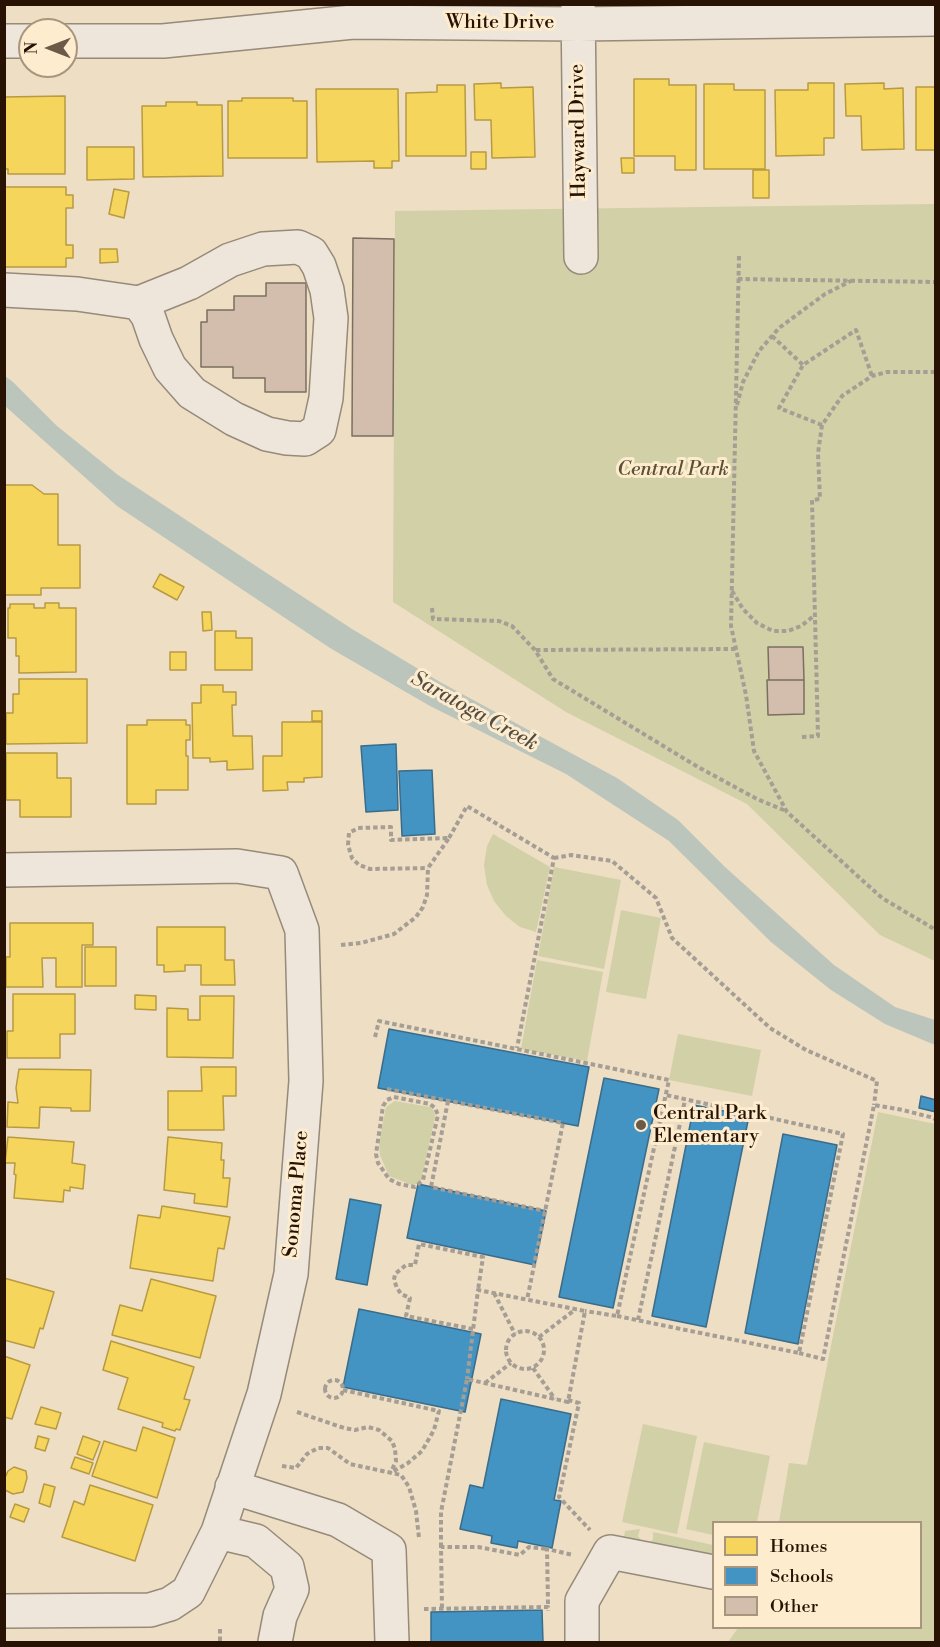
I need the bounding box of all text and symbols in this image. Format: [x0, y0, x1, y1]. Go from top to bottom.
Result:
street label: White Drive [446, 11, 554, 35]
north arrow [18, 18, 78, 78]
text: N [22, 42, 42, 54]
street label: Hayward Drive [566, 64, 592, 198]
park label: Central Park [617, 458, 729, 482]
water label: Saratoga Creek [406, 667, 542, 757]
place label: Central Park Elementary [653, 1102, 766, 1149]
marker: Central Park Elementary [634, 1118, 648, 1132]
street label: Sonoma Place [279, 1129, 315, 1259]
legend [712, 1521, 922, 1629]
text: Homes [770, 1535, 827, 1558]
text: Schools [770, 1565, 833, 1588]
text: Other [770, 1595, 818, 1618]

